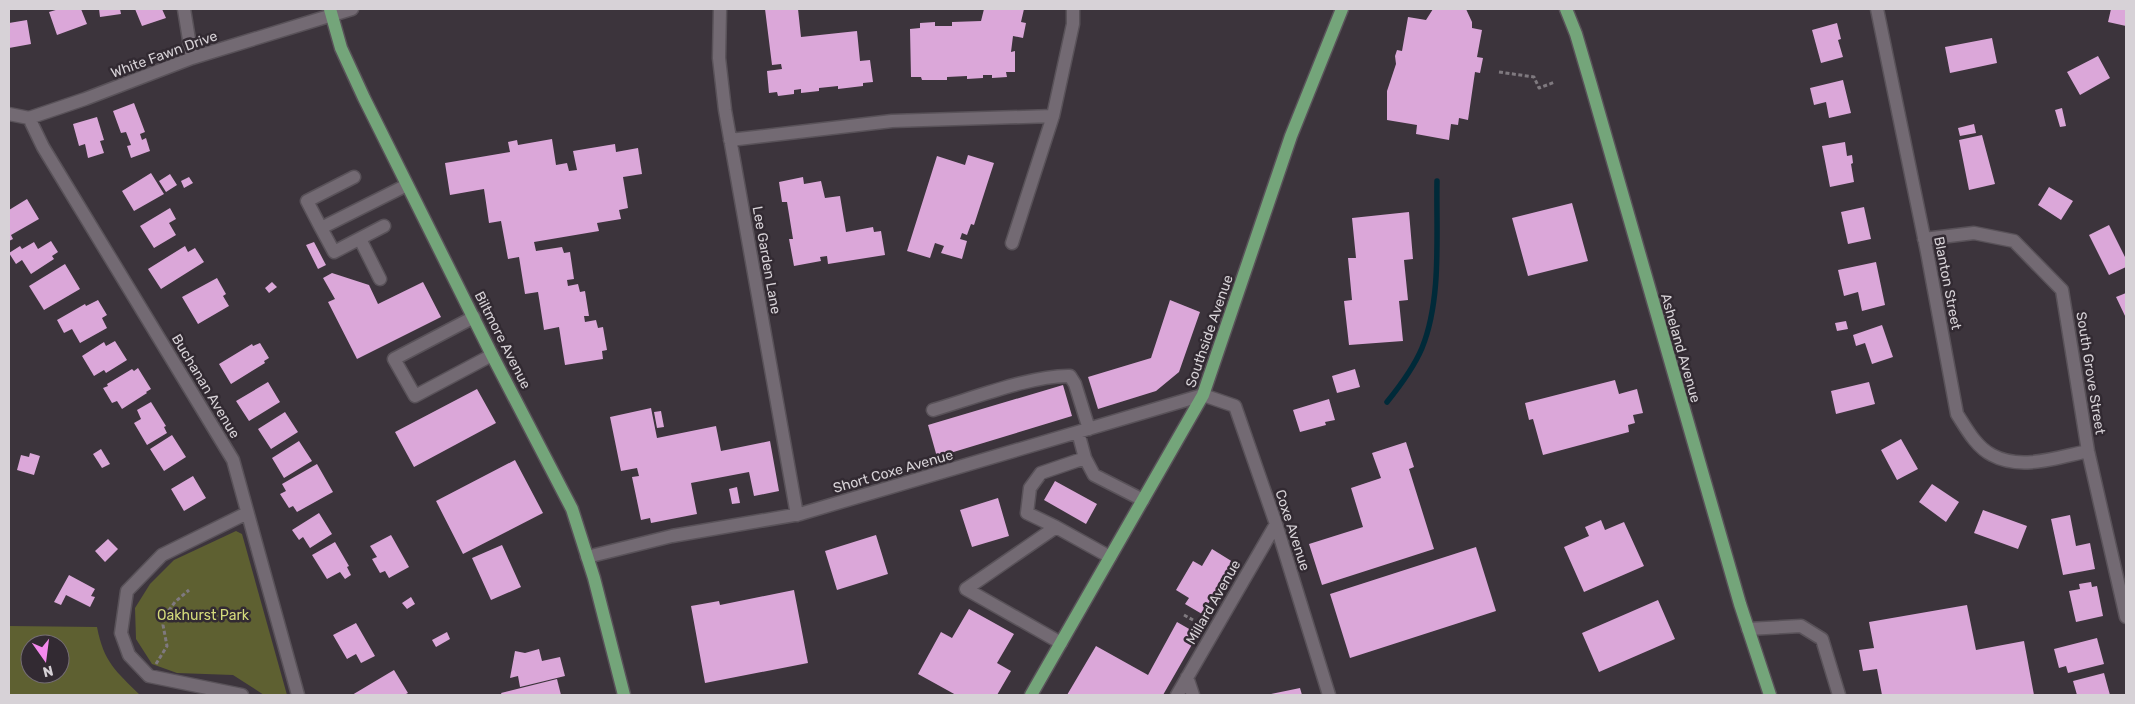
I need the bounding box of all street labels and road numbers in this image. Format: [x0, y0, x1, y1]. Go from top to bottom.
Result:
street label: White Fawn Drive [109, 27, 220, 82]
street label: Lee Garden Lane [749, 205, 784, 316]
street label: Blanton Street [1930, 235, 1965, 332]
street label: Southside Avenue [1182, 272, 1237, 390]
street label: Biltmore Avenue [471, 289, 535, 392]
street label: Asheland Avenue [1657, 292, 1704, 405]
street label: South Grove Street [2072, 310, 2109, 436]
street label: Buchanan Avenue [168, 331, 243, 442]
street label: Short Coxe Avenue [831, 446, 955, 497]
street label: Coxe Avenue [1271, 487, 1314, 573]
street label: Millard Avenue [1182, 557, 1245, 647]

